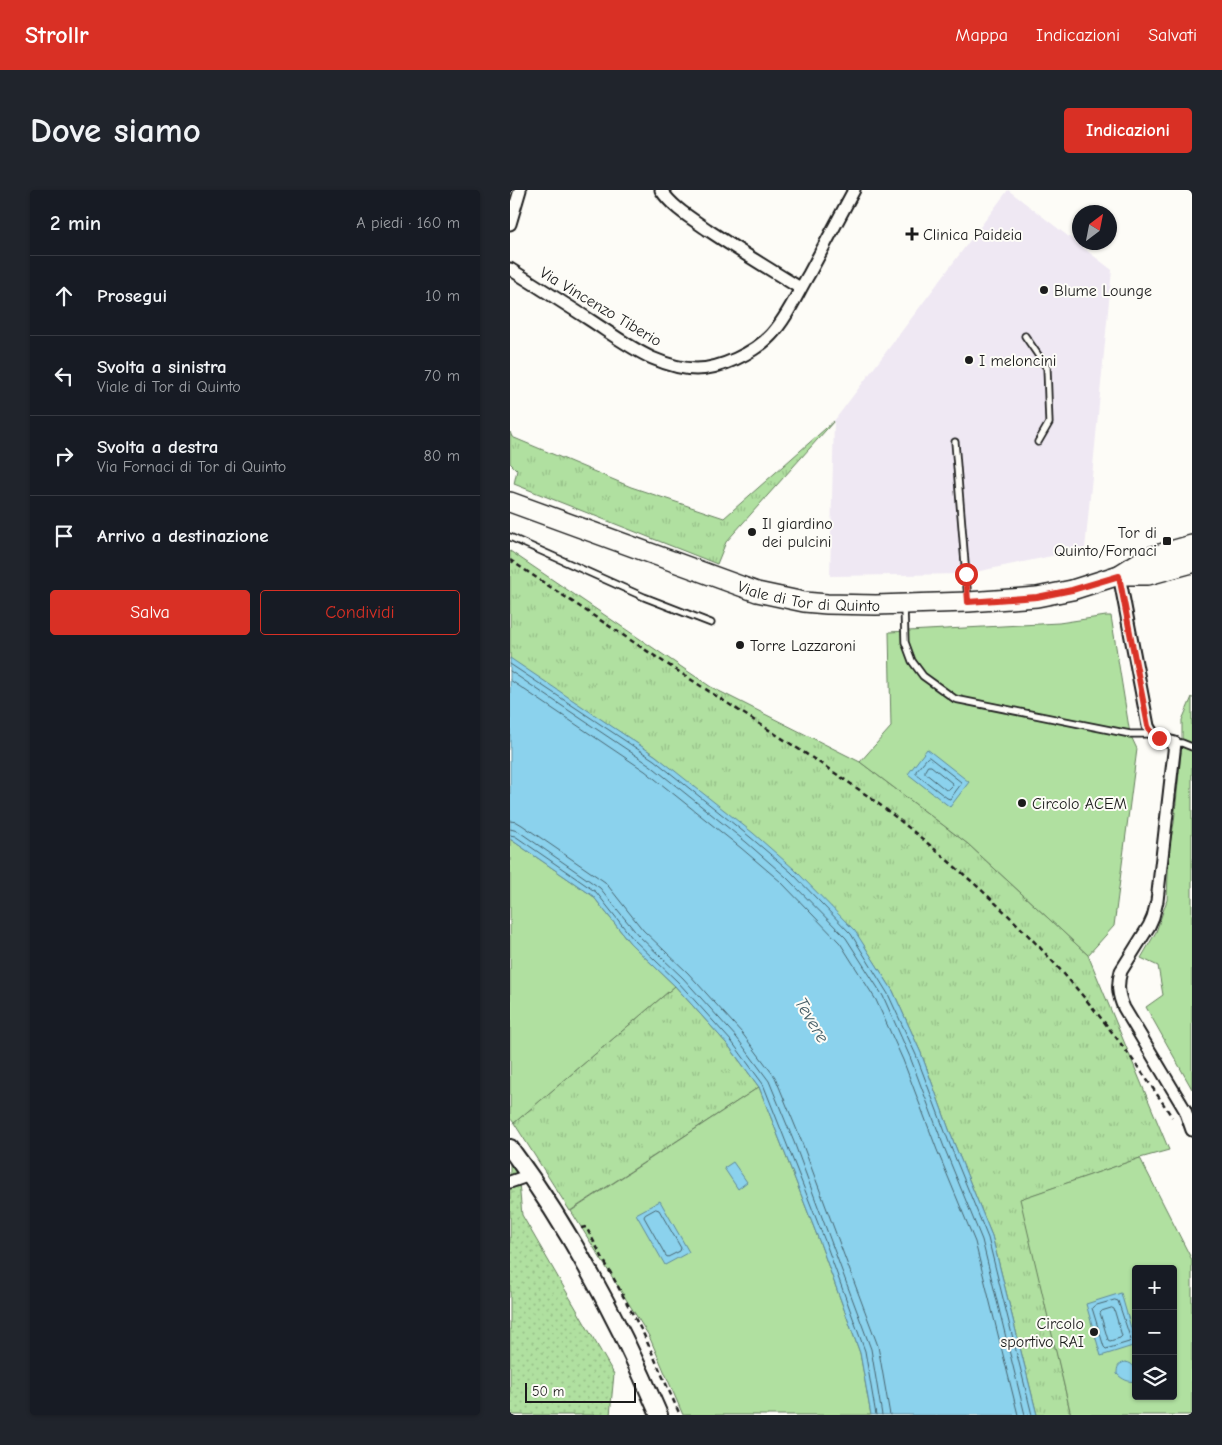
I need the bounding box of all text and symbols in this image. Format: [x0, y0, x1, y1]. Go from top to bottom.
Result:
text: Strollr [25, 21, 89, 49]
text: Mappa [955, 25, 1008, 46]
text: Indicazioni [1036, 25, 1120, 46]
text: Salvati [1148, 25, 1197, 46]
button: Indicazioni [1064, 108, 1192, 153]
text: Dove siamo [30, 110, 201, 151]
north arrow [1072, 205, 1117, 250]
text: 2 min [50, 211, 101, 235]
text: A piedi · 160 m [356, 214, 460, 232]
place label: Clinica Paideia [923, 226, 1022, 244]
marker: Clinica Paideia [905, 227, 919, 241]
street label: Via Vincenzo Tiberio [536, 263, 665, 350]
icon: ahead [50, 282, 78, 310]
place label: Blume Lounge [1054, 282, 1152, 300]
marker: Blume Lounge [1038, 284, 1050, 296]
text: Prosegui [97, 285, 167, 307]
text: 10 m [425, 287, 460, 305]
place label: I meloncini [979, 352, 1057, 370]
marker: I meloncini [963, 354, 975, 366]
text: Svolta a sinistra [97, 356, 227, 378]
icon: left [50, 362, 78, 390]
text: 70 m [424, 367, 460, 385]
text: Viale di Tor di Quinto [97, 378, 241, 396]
text: Svolta a destra [97, 436, 218, 458]
icon: right [50, 442, 78, 470]
text: 80 m [423, 447, 460, 465]
text: Via Fornaci di Tor di Quinto [97, 458, 286, 476]
place label: Il giardino dei pulcini [762, 515, 833, 551]
icon: arrive [50, 522, 78, 550]
place label: Tor di Quinto/Fornaci [1054, 524, 1157, 560]
text: Arrivo a destinazione [97, 525, 269, 547]
marker: Il giardino dei pulcini [746, 526, 758, 538]
marker: Tor di Quinto/Fornaci [1161, 535, 1173, 547]
route start [955, 563, 978, 586]
street label: Viale di Tor di Quinto [735, 578, 880, 615]
button: Salva [50, 590, 250, 635]
button: Condividi [260, 590, 460, 635]
place label: Torre Lazzaroni [750, 637, 856, 655]
marker: Torre Lazzaroni [734, 639, 746, 651]
route end [1148, 727, 1171, 750]
place label: Circolo ACEM [1032, 795, 1127, 813]
marker: Circolo ACEM [1016, 797, 1028, 809]
water label: Tevere [790, 994, 833, 1047]
map controls [1132, 1265, 1177, 1400]
button: + [1132, 1265, 1177, 1310]
button: − [1132, 1310, 1177, 1355]
place label: Circolo sportivo RAI [1001, 1315, 1084, 1351]
marker: Circolo sportivo RAI [1088, 1326, 1100, 1338]
button: layers [1132, 1355, 1177, 1400]
scale bar [525, 1380, 636, 1403]
text: 50 m [532, 1383, 564, 1400]

